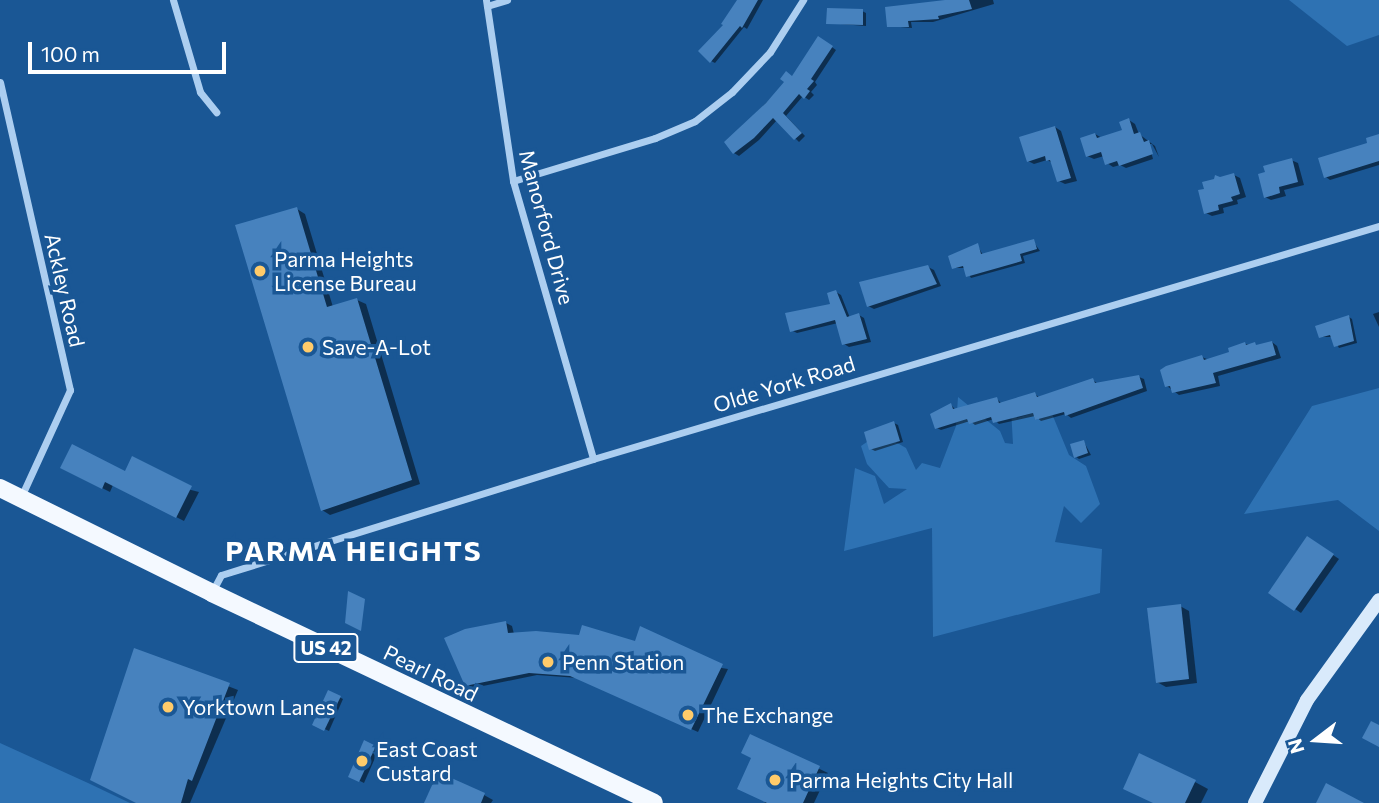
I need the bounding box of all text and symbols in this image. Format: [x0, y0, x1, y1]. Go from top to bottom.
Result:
scale bar [32, 28, 229, 72]
text: 100 m [41, 41, 100, 66]
street label: Manorford Drive [514, 147, 580, 307]
street label: Ackley Road [40, 231, 90, 349]
place label: Parma Heights License Bureau [274, 246, 417, 296]
marker: Parma Heights License Bureau [252, 263, 268, 279]
place label: Save-A-Lot [322, 334, 431, 360]
marker: Save-A-Lot [300, 339, 316, 355]
street label: Olde York Road [710, 350, 858, 418]
district label: PARMA HEIGHTS [227, 533, 481, 567]
road number: US 42 [293, 632, 359, 664]
street label: Pearl Road [380, 639, 482, 707]
place label: Penn Station [562, 649, 684, 675]
marker: Penn Station [540, 654, 556, 670]
place label: Yorktown Lanes [182, 694, 335, 720]
marker: Yorktown Lanes [160, 699, 176, 715]
place label: The Exchange [702, 702, 833, 728]
north arrow [1281, 705, 1351, 775]
marker: The Exchange [680, 707, 696, 723]
place label: East Coast Custard [376, 736, 478, 786]
text: N [1282, 736, 1309, 756]
marker: East Coast Custard [354, 753, 370, 769]
place label: Parma Heights City Hall [789, 767, 1013, 793]
marker: Parma Heights City Hall [767, 772, 783, 788]

